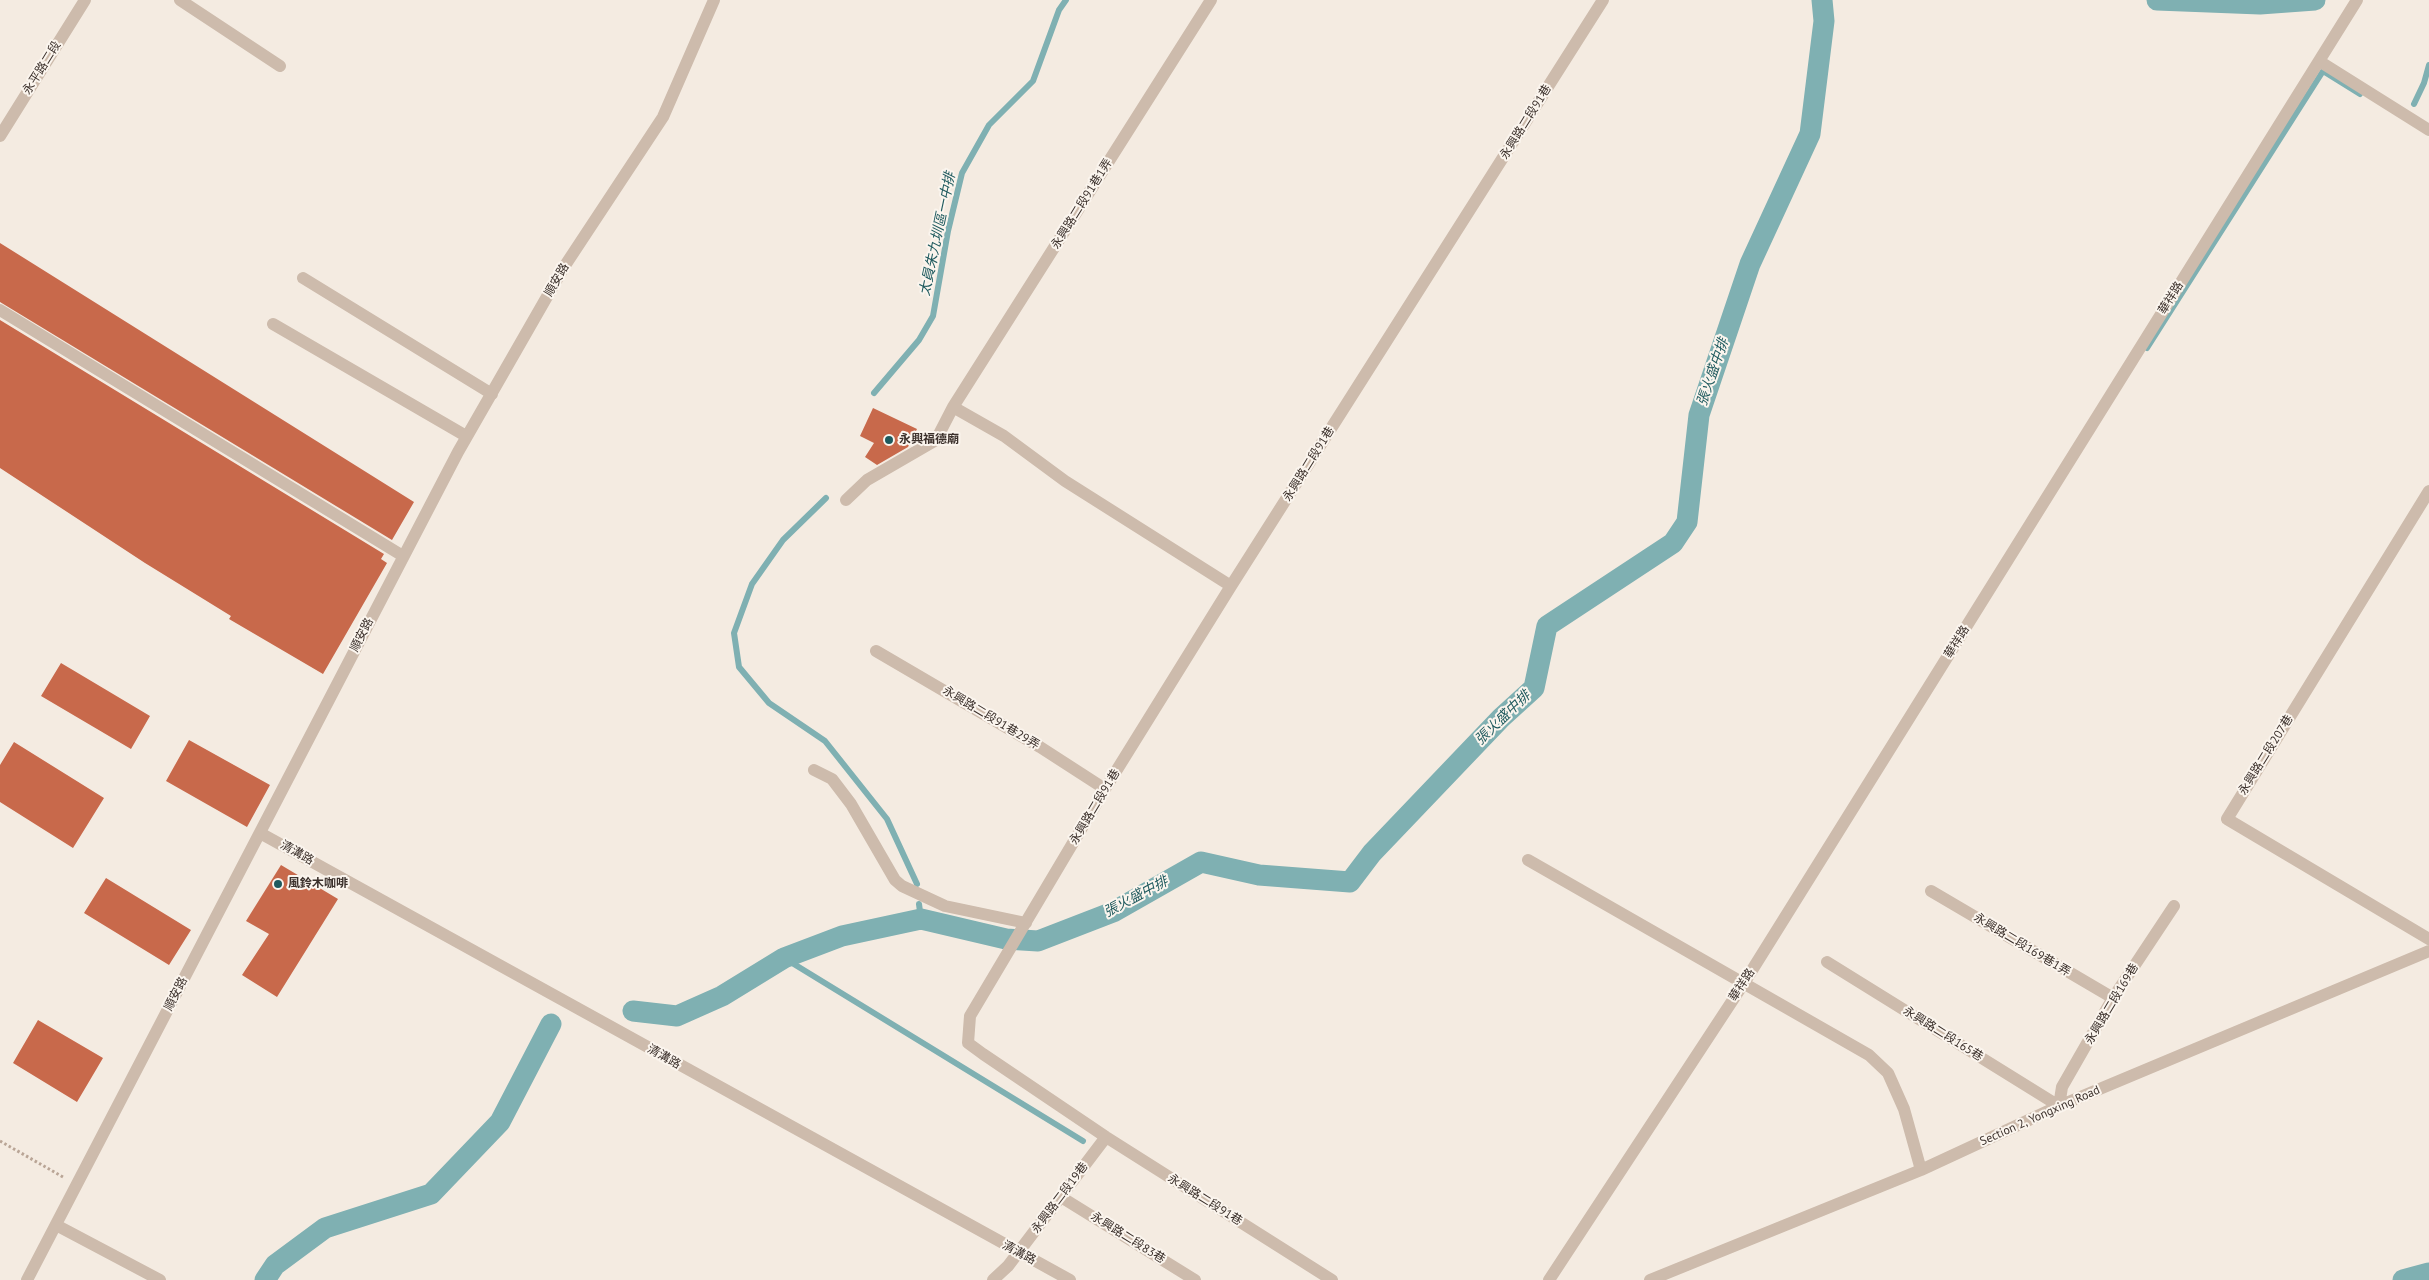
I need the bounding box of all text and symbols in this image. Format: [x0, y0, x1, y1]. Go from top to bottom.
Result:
street label: 永平路二段 [20, 39, 64, 97]
street label: 永興路二段91巷 [1497, 82, 1555, 162]
street label: 永興路二段91巷1弄 [1048, 156, 1116, 252]
water label: 太員朱九圳區一中排 [917, 171, 959, 297]
street label: 順安路 [542, 261, 572, 299]
street label: 華祥路 [2155, 279, 2187, 317]
water label: 張火盛中排 [1694, 336, 1732, 408]
street label: 永興路二段91巷 [1280, 424, 1338, 504]
place label: 永興福德廟 [899, 433, 959, 447]
marker: 永興福德廟 [883, 434, 895, 446]
street label: 順安路 [347, 616, 377, 654]
street label: 華祥路 [1941, 623, 1973, 661]
street label: 永興路二段91巷29弄 [940, 683, 1042, 753]
water label: 張火盛中排 [1472, 688, 1534, 748]
street label: 永興路二段207巷 [2236, 712, 2296, 798]
street label: 永興路二段91巷 [1067, 767, 1123, 847]
street label: 清溝路 [278, 838, 316, 868]
water label: 張火盛中排 [1101, 873, 1171, 921]
place label: 風鈴木咖啡 [288, 877, 348, 891]
marker: 風鈴木咖啡 [272, 878, 284, 890]
street label: 永興路二段169巷1弄 [1971, 910, 2073, 980]
street label: 永興路二段169巷 [2082, 961, 2142, 1047]
street label: 華祥路 [1726, 966, 1758, 1004]
street label: 順安路 [161, 975, 191, 1013]
street label: 永興路二段165巷 [1900, 1004, 1986, 1064]
street label: 清溝路 [645, 1042, 683, 1072]
street label: Section 2, Yongxing Road [1978, 1083, 2102, 1149]
street label: 永興路二段19巷 [1029, 1160, 1091, 1236]
street label: 永興路二段91巷 [1165, 1171, 1245, 1229]
street label: 永興路二段83巷 [1088, 1209, 1168, 1267]
street label: 清溝路 [1000, 1238, 1038, 1268]

